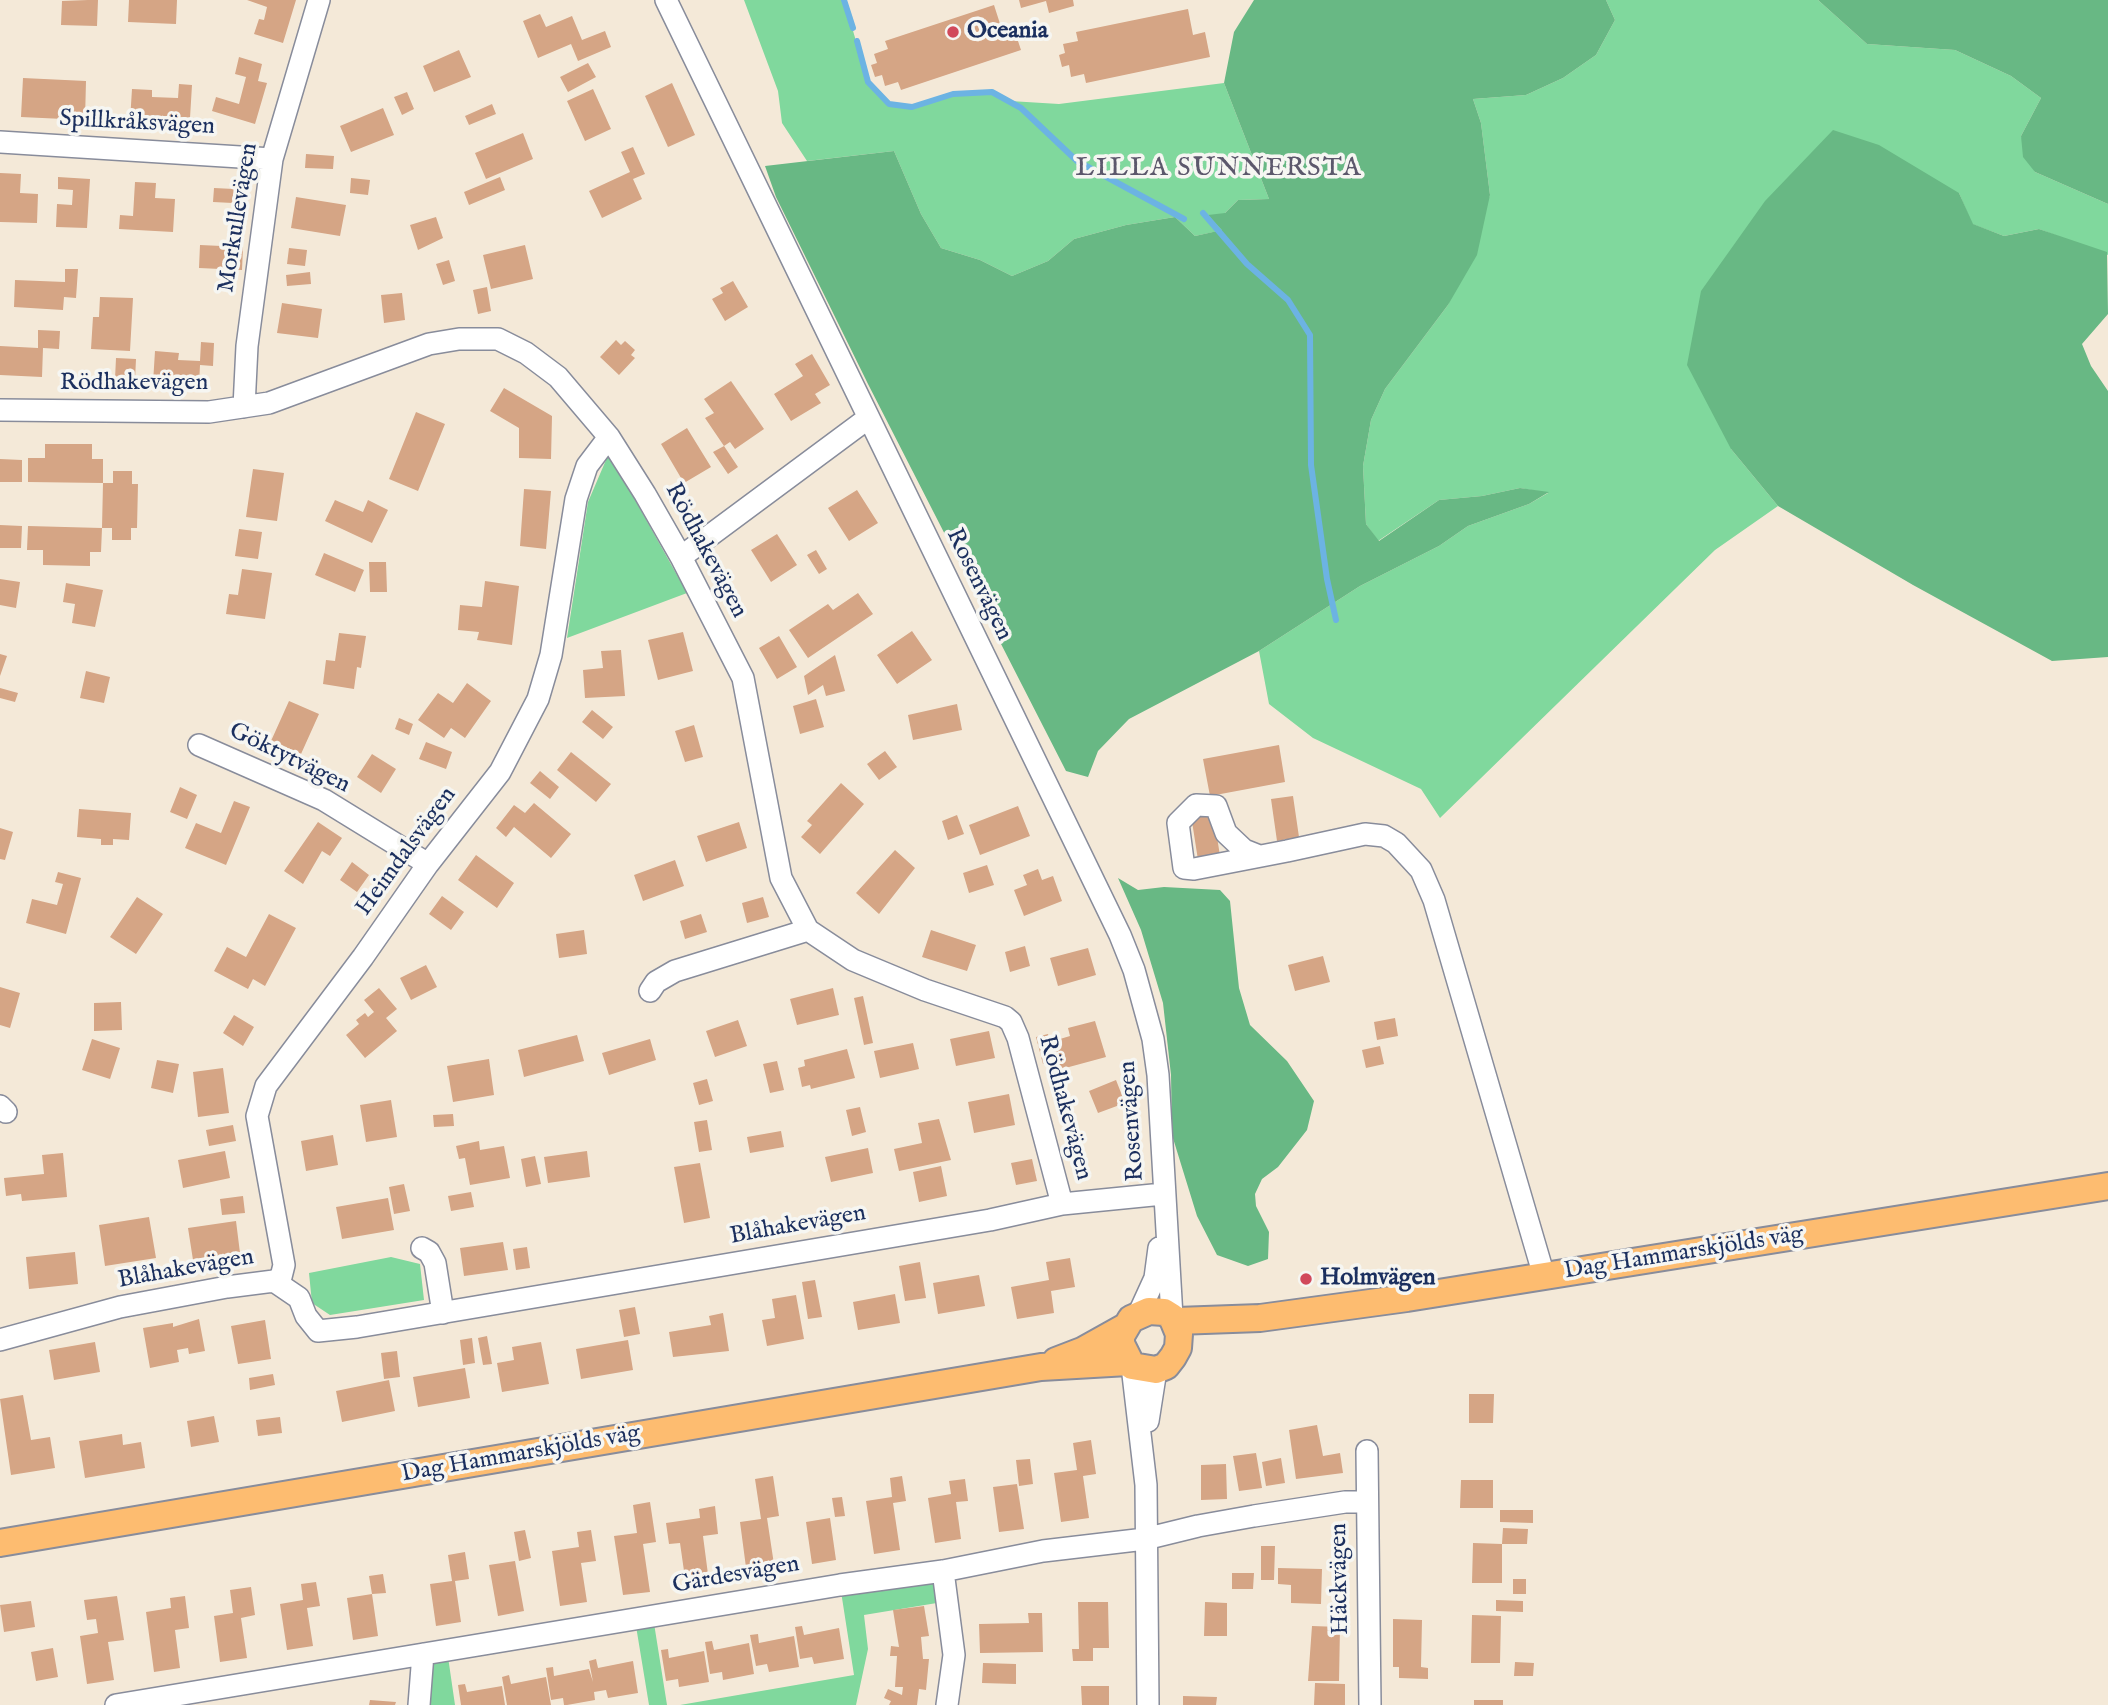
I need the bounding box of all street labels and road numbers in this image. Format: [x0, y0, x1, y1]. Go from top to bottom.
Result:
street label: Spillkråksvägen [58, 106, 216, 142]
street label: Morkullevägen [213, 141, 265, 295]
street label: Rödhakevägen [60, 370, 208, 398]
street label: Rödhakevägen [657, 479, 753, 623]
street label: Rosenvägen [939, 524, 1017, 646]
street label: Göktytvägen [224, 717, 354, 801]
street label: Heimdalsvägen [351, 782, 463, 922]
street label: Rödhakevägen [1031, 1033, 1097, 1183]
street label: Rosenvägen [1114, 1060, 1152, 1182]
street label: Blåhakevägen [728, 1200, 868, 1252]
street label: Dag Hammarskjölds väg [1562, 1221, 1806, 1287]
street label: Blåhakevägen [116, 1244, 256, 1296]
street label: Dag Hammarskjölds väg [399, 1420, 643, 1490]
street label: Häckvägen [1326, 1523, 1356, 1635]
street label: Gärdesvägen [670, 1551, 802, 1601]

